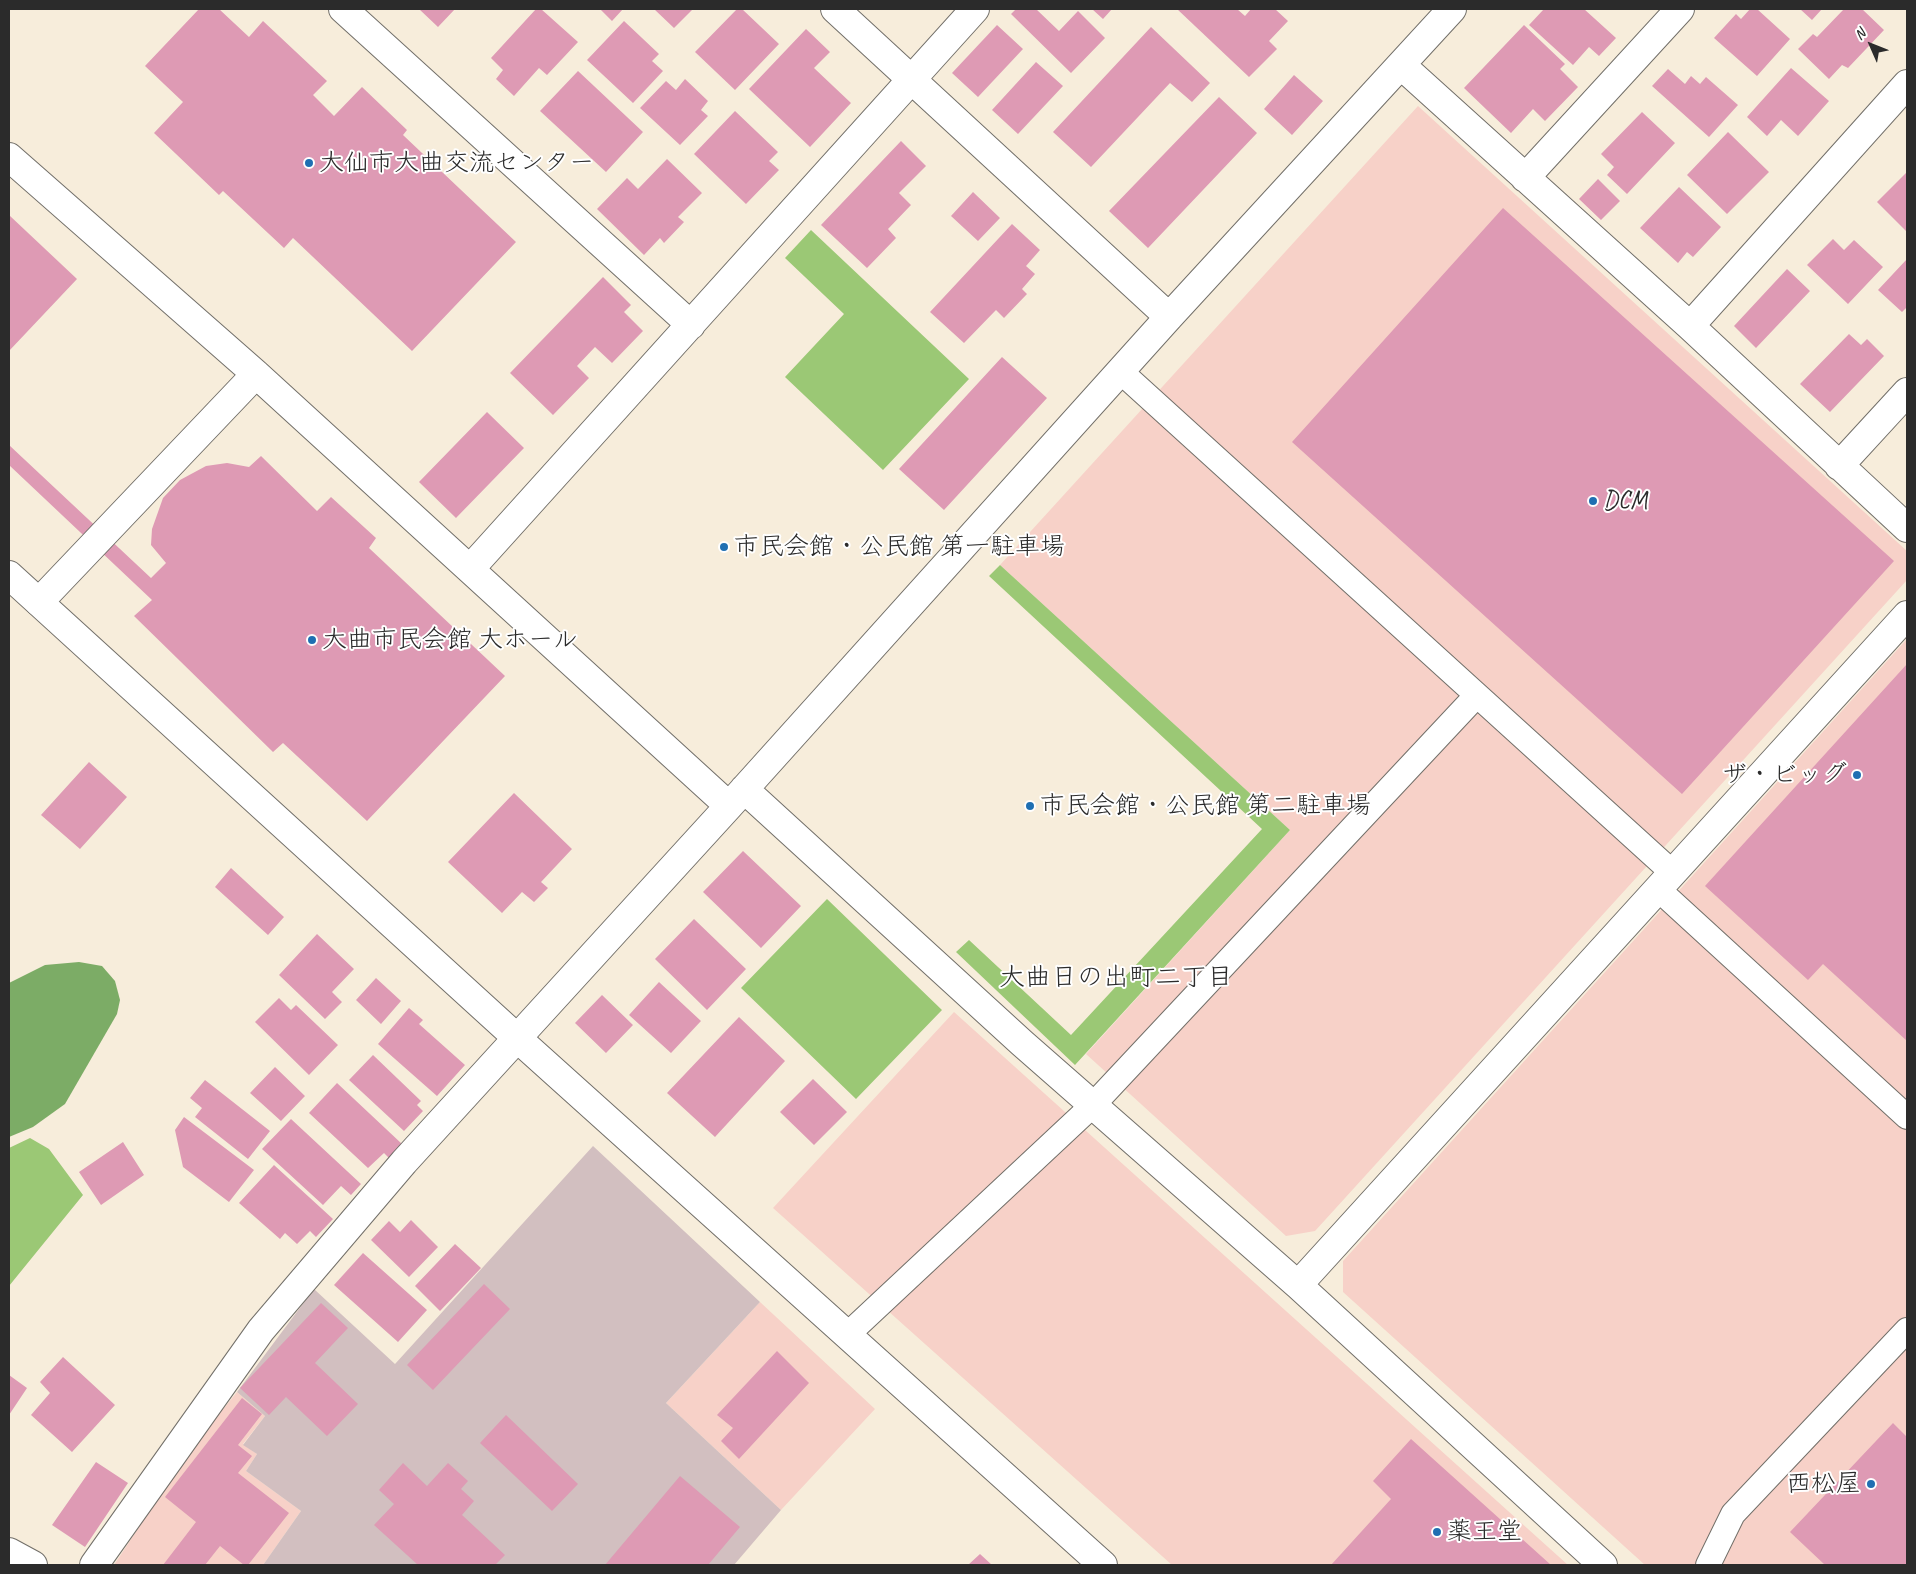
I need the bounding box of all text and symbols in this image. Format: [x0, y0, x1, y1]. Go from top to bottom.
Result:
north arrow [1846, 20, 1896, 70]
text: N [1851, 25, 1869, 43]
place label: 大仙市大曲交流センター [319, 148, 594, 178]
marker: 大仙市大曲交流センター [303, 157, 315, 169]
place label: DCM [1603, 486, 1647, 516]
marker: DCM [1587, 495, 1599, 507]
place label: 市民会館・公民館 第一駐車場 [734, 532, 1065, 562]
marker: 市民会館・公民館 第一駐車場 [718, 541, 730, 553]
place label: 大曲市民会館 大ホール [322, 625, 578, 655]
marker: 大曲市民会館 大ホール [306, 634, 318, 646]
place label: ザ・ビッグ [1722, 760, 1847, 790]
marker: ザ・ビッグ [1851, 769, 1863, 781]
place label: 市民会館・公民館 第二駐車場 [1040, 791, 1371, 821]
marker: 市民会館・公民館 第二駐車場 [1024, 800, 1036, 812]
district label: 大曲日の出町二丁目 [999, 962, 1233, 994]
place label: 西松屋 [1786, 1469, 1861, 1499]
marker: 西松屋 [1865, 1478, 1877, 1490]
place label: 薬王堂 [1447, 1517, 1522, 1547]
marker: 薬王堂 [1431, 1526, 1443, 1538]

